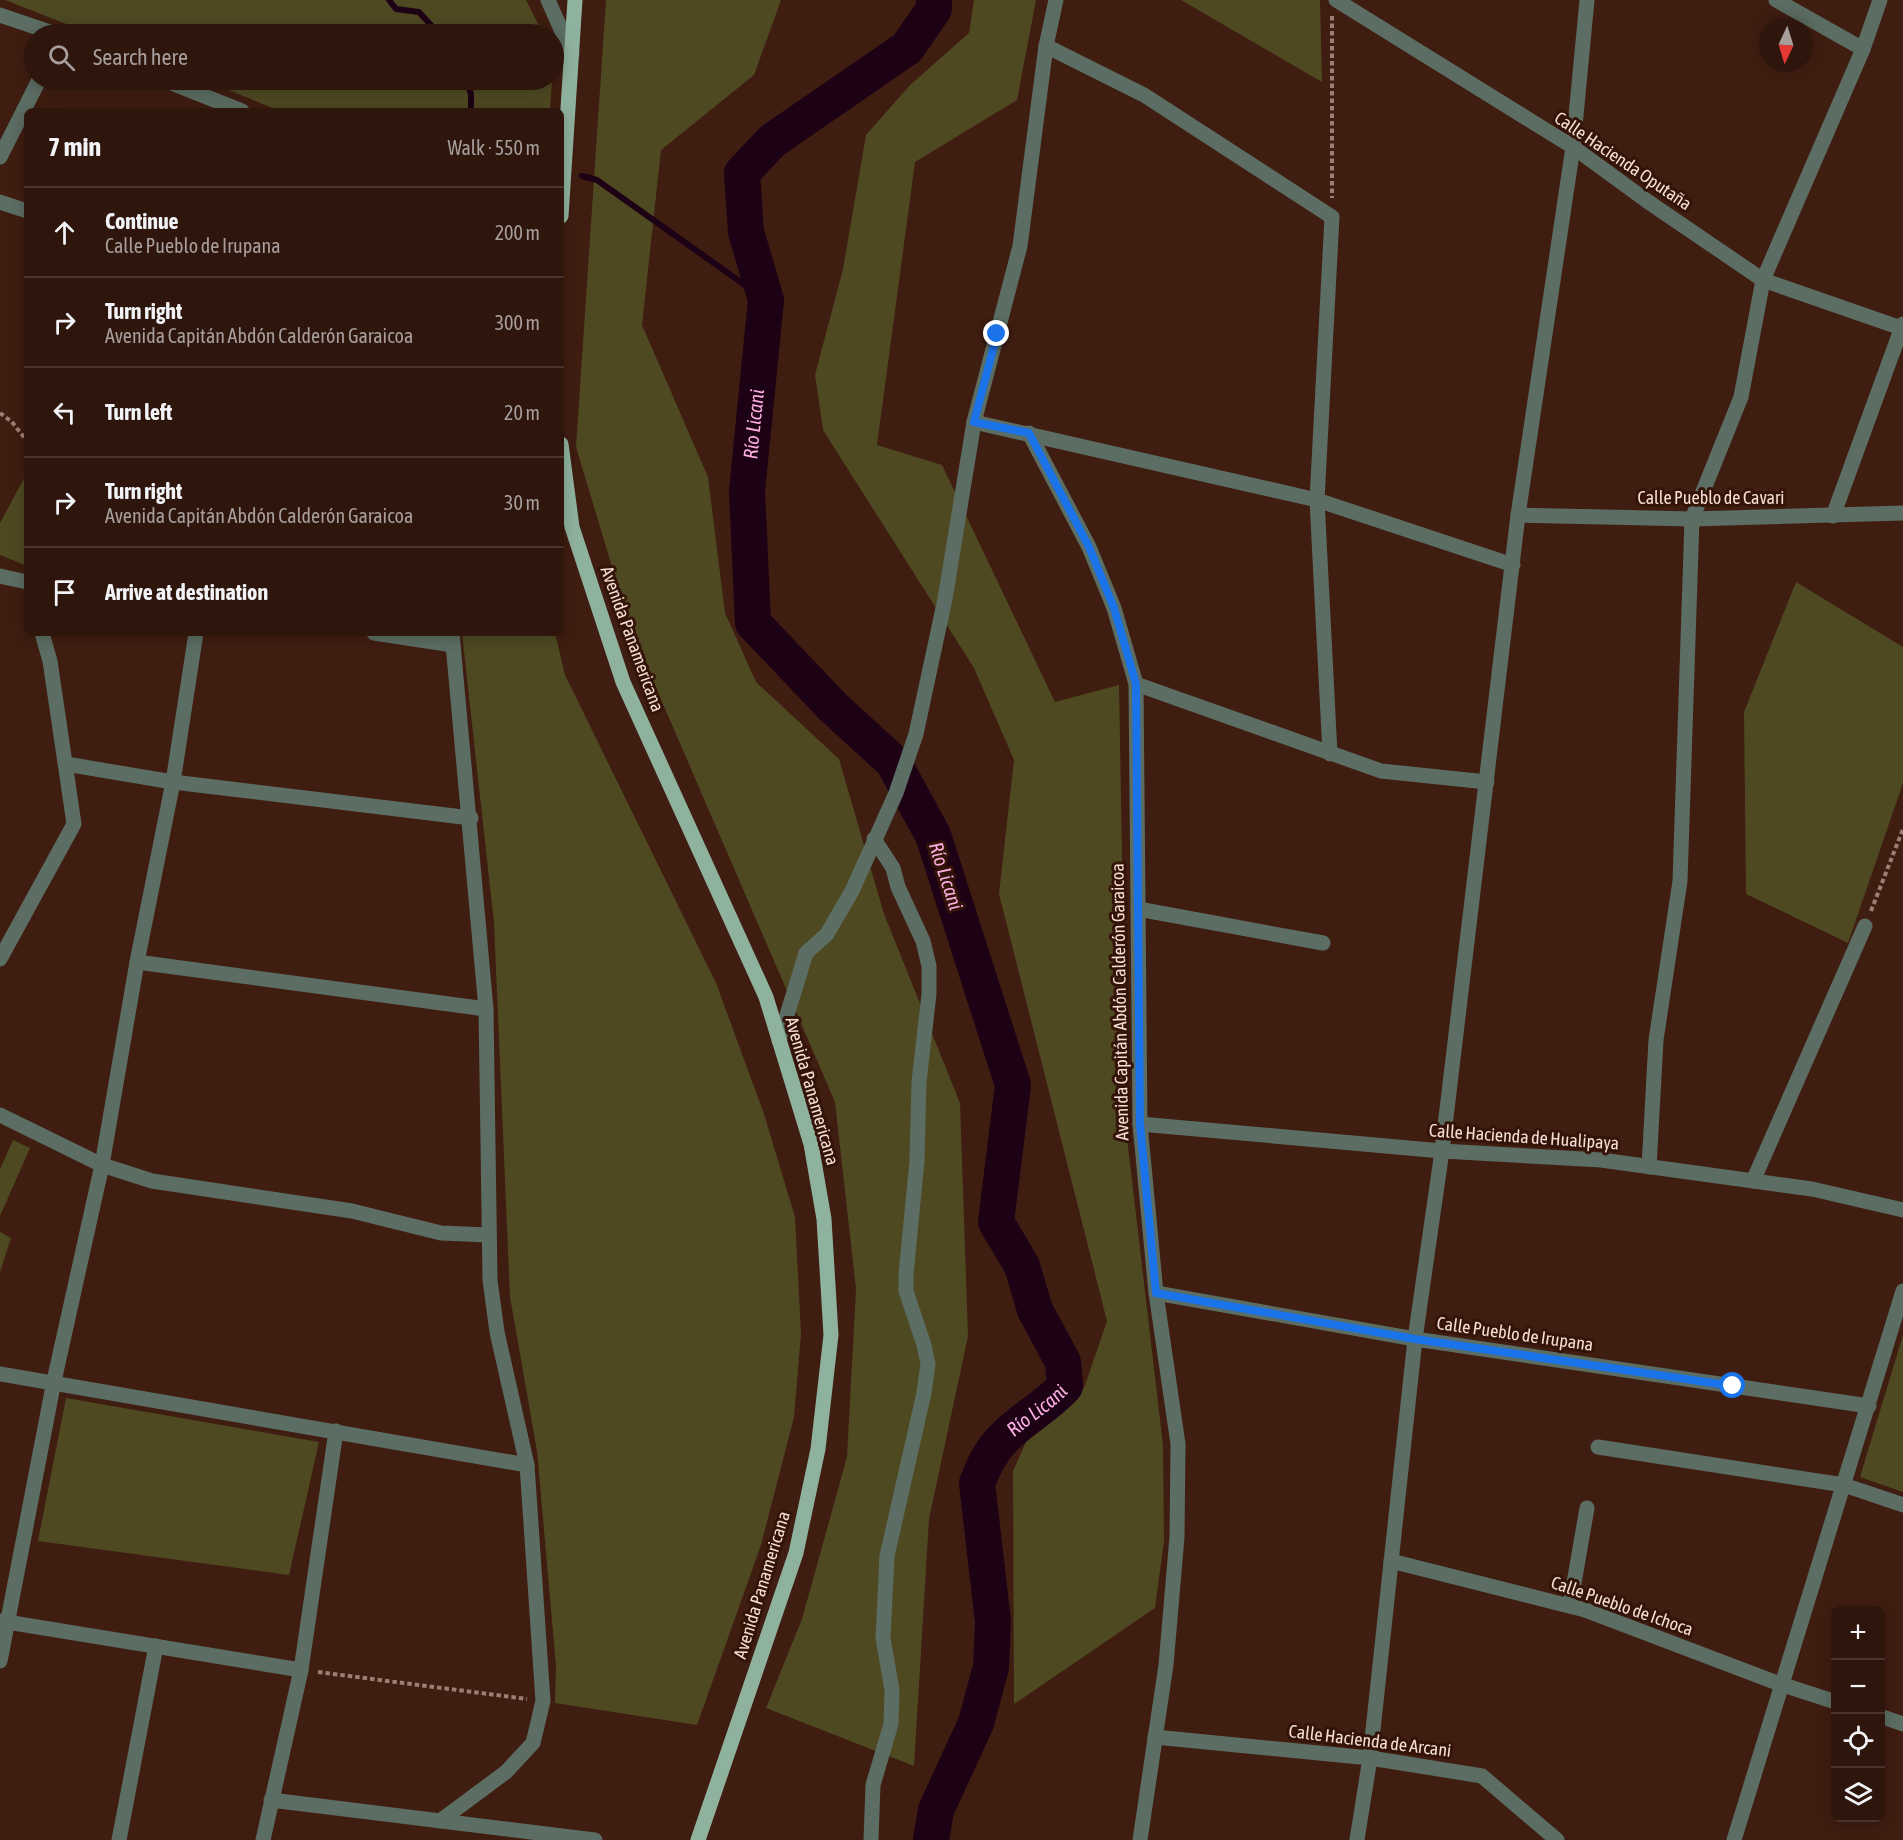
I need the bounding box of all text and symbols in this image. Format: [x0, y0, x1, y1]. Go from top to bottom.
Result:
north arrow [1759, 18, 1813, 72]
search box [24, 24, 564, 90]
icon: search [45, 41, 78, 74]
text: Search here [93, 44, 188, 70]
street label: Calle Hacienda Oputaña [1551, 107, 1696, 214]
text: 7 min [48, 132, 101, 162]
text: Walk · 550 m [448, 136, 540, 159]
text: Continue [105, 208, 179, 234]
icon: ahead [48, 216, 81, 249]
text: 200 m [495, 221, 540, 244]
text: Calle Pueblo de Irupana [105, 234, 281, 257]
text: Turn right [105, 298, 182, 324]
icon: right [48, 306, 81, 339]
text: 300 m [495, 311, 540, 334]
route end [983, 320, 1009, 346]
text: Avenida Capitán Abdón Calderón Garaicoa [105, 324, 413, 347]
water label: Río Licani [738, 388, 768, 460]
icon: left [48, 396, 81, 429]
text: Turn left [105, 399, 172, 425]
text: 20 m [504, 401, 540, 424]
text: Turn right [105, 478, 182, 504]
icon: right [48, 486, 81, 519]
street label: Calle Pueblo de Cavari [1638, 487, 1784, 508]
text: 30 m [504, 491, 540, 514]
text: Avenida Capitán Abdón Calderón Garaicoa [105, 504, 413, 527]
street label: Avenida Panamericana [596, 563, 669, 714]
icon: arrive [48, 576, 81, 609]
text: Arrive at destination [105, 579, 268, 605]
water label: Río Licani [925, 839, 968, 913]
street label: Avenida Capitán Abdón Calderón Garaicoa [1107, 863, 1132, 1141]
street label: Avenida Panamericana [781, 1014, 844, 1167]
street label: Calle Hacienda de Hualipaya [1428, 1119, 1620, 1154]
street label: Calle Pueblo de Irupana [1435, 1312, 1595, 1355]
route start [1719, 1372, 1745, 1398]
water label: Río Licani [1002, 1379, 1072, 1441]
street label: Avenida Panamericana [729, 1509, 794, 1661]
street label: Calle Pueblo de Ichoca [1548, 1571, 1696, 1640]
map controls [1831, 1606, 1885, 1822]
button: + [1831, 1606, 1885, 1660]
button: − [1831, 1660, 1885, 1714]
button: locate [1831, 1714, 1885, 1768]
street label: Calle Hacienda de Arcani [1288, 1720, 1453, 1761]
button: layers [1831, 1768, 1885, 1822]

